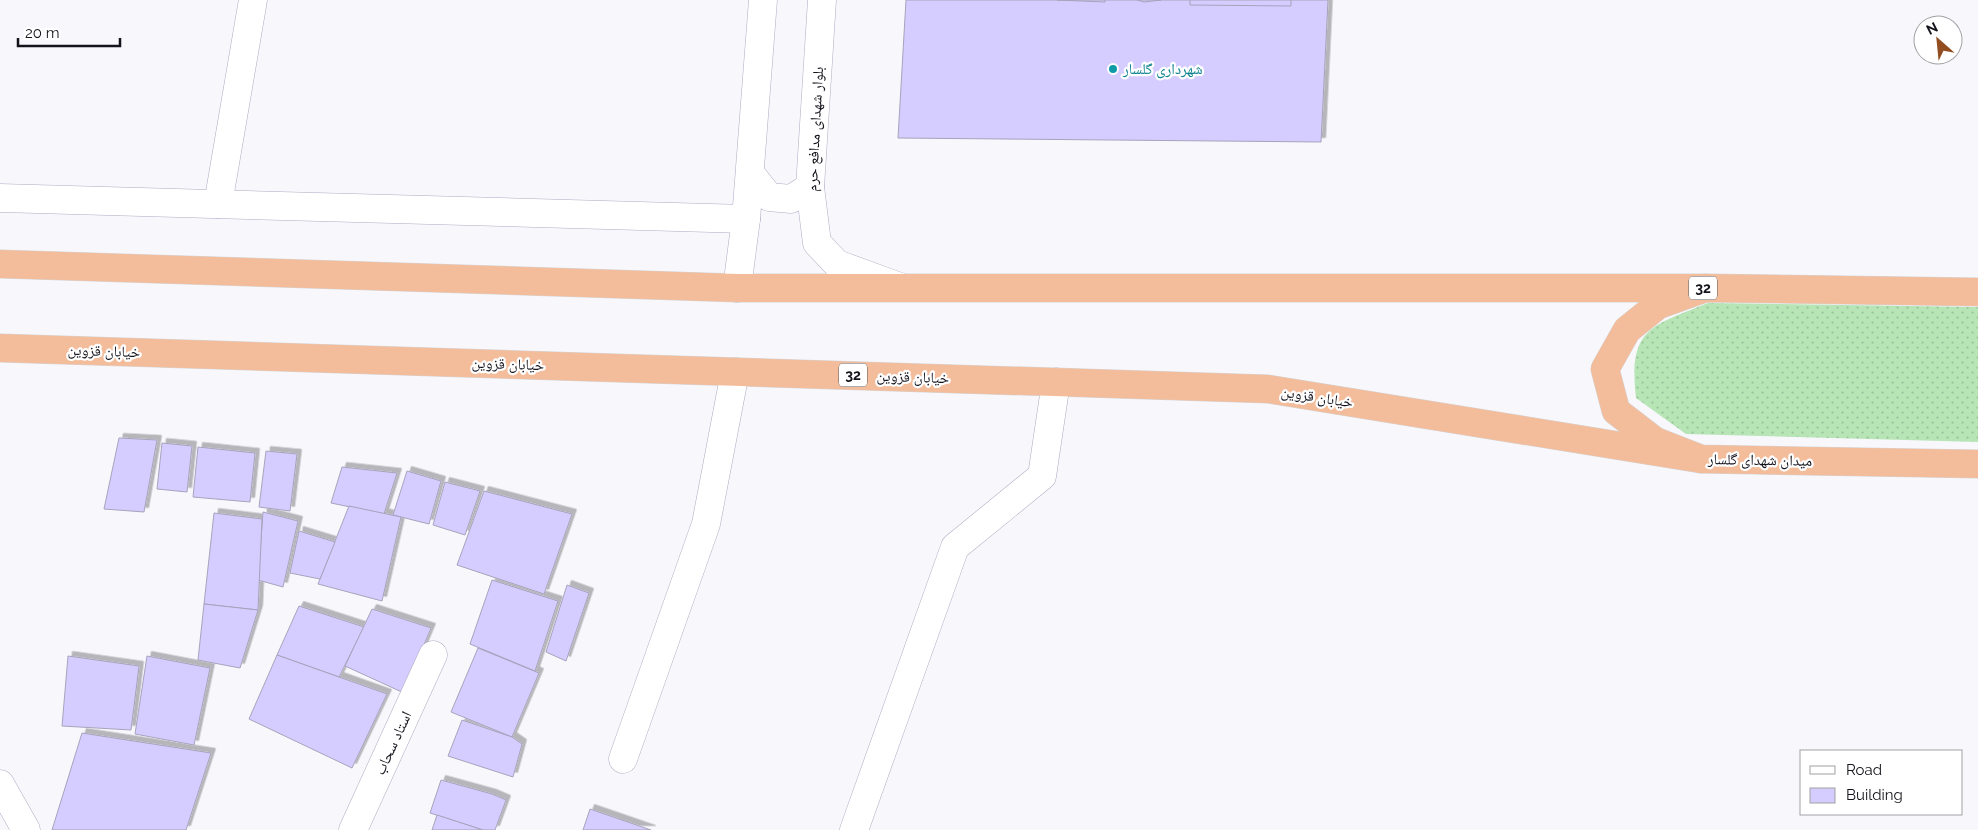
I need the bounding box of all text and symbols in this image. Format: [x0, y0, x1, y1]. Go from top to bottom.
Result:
scale bar [18, 15, 120, 47]
north arrow [1913, 15, 1963, 65]
text: N [1924, 19, 1940, 38]
text: 20 m [25, 24, 60, 42]
place label: شهرداری گلسار [1122, 60, 1203, 79]
marker: شهرداری گلسار [1107, 63, 1119, 75]
street label: بلوار شهدای مدافع حرم [803, 66, 828, 192]
road number: 32 [1689, 276, 1717, 300]
street label: خیابان قزوین [67, 341, 141, 362]
street label: خیابان قزوین [471, 354, 545, 375]
road number: 32 [839, 364, 867, 386]
street label: خیابان قزوین [876, 367, 950, 388]
street label: خیابان قزوین [1280, 382, 1355, 413]
street label: میدان شهدای گلسار [1707, 450, 1812, 471]
street label: استاد سحاب [370, 708, 416, 778]
legend [1800, 750, 1963, 815]
text: Road [1846, 761, 1882, 779]
text: Building [1846, 786, 1903, 804]

